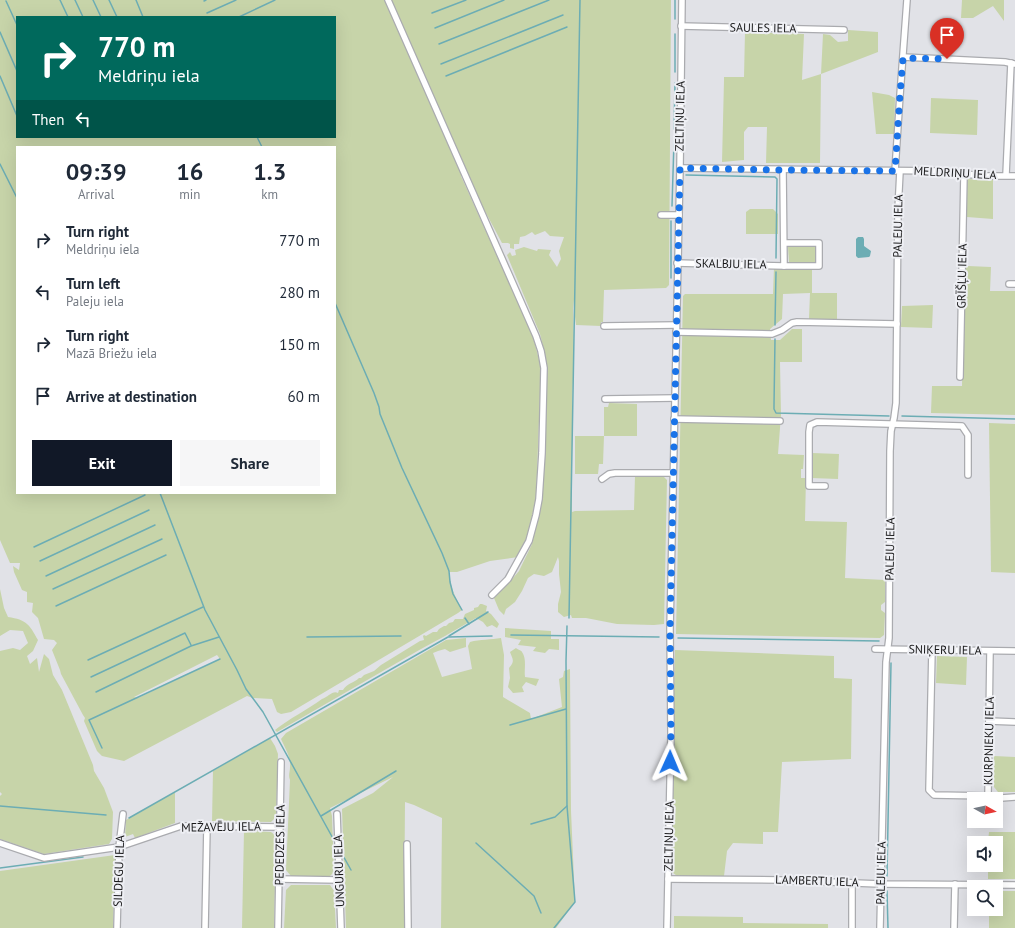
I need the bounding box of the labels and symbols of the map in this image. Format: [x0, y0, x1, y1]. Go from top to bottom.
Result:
pin [930, 18, 964, 59]
street label: SAULES IELA [730, 19, 796, 36]
street label: ZELTIŅU IELA [671, 81, 689, 151]
street label: MELDRIŅU IELA [913, 163, 997, 183]
street label: PALEJU IELA [889, 194, 906, 258]
street label: GRĪŠĻU IELA [953, 243, 971, 309]
street label: SKALBJU IELA [695, 255, 767, 272]
street label: PALEJU IELA [881, 517, 898, 581]
street label: SNIĶERU IELA [908, 641, 982, 659]
street label: KURPNIEKU IELA [980, 697, 997, 785]
position arrow [649, 741, 691, 783]
north arrow [967, 792, 1003, 828]
street label: ZELTIŅU IELA [660, 801, 678, 871]
street label: PEDEDZES IELA [271, 804, 288, 885]
street label: MEŽAVĒJU IELA [181, 818, 261, 835]
street label: SILDEGU IELA [110, 835, 127, 907]
street label: UNGURU IELA [330, 835, 347, 907]
street label: PALEJU IELA [872, 841, 889, 905]
street label: LAMBERTU IELA [775, 872, 859, 889]

